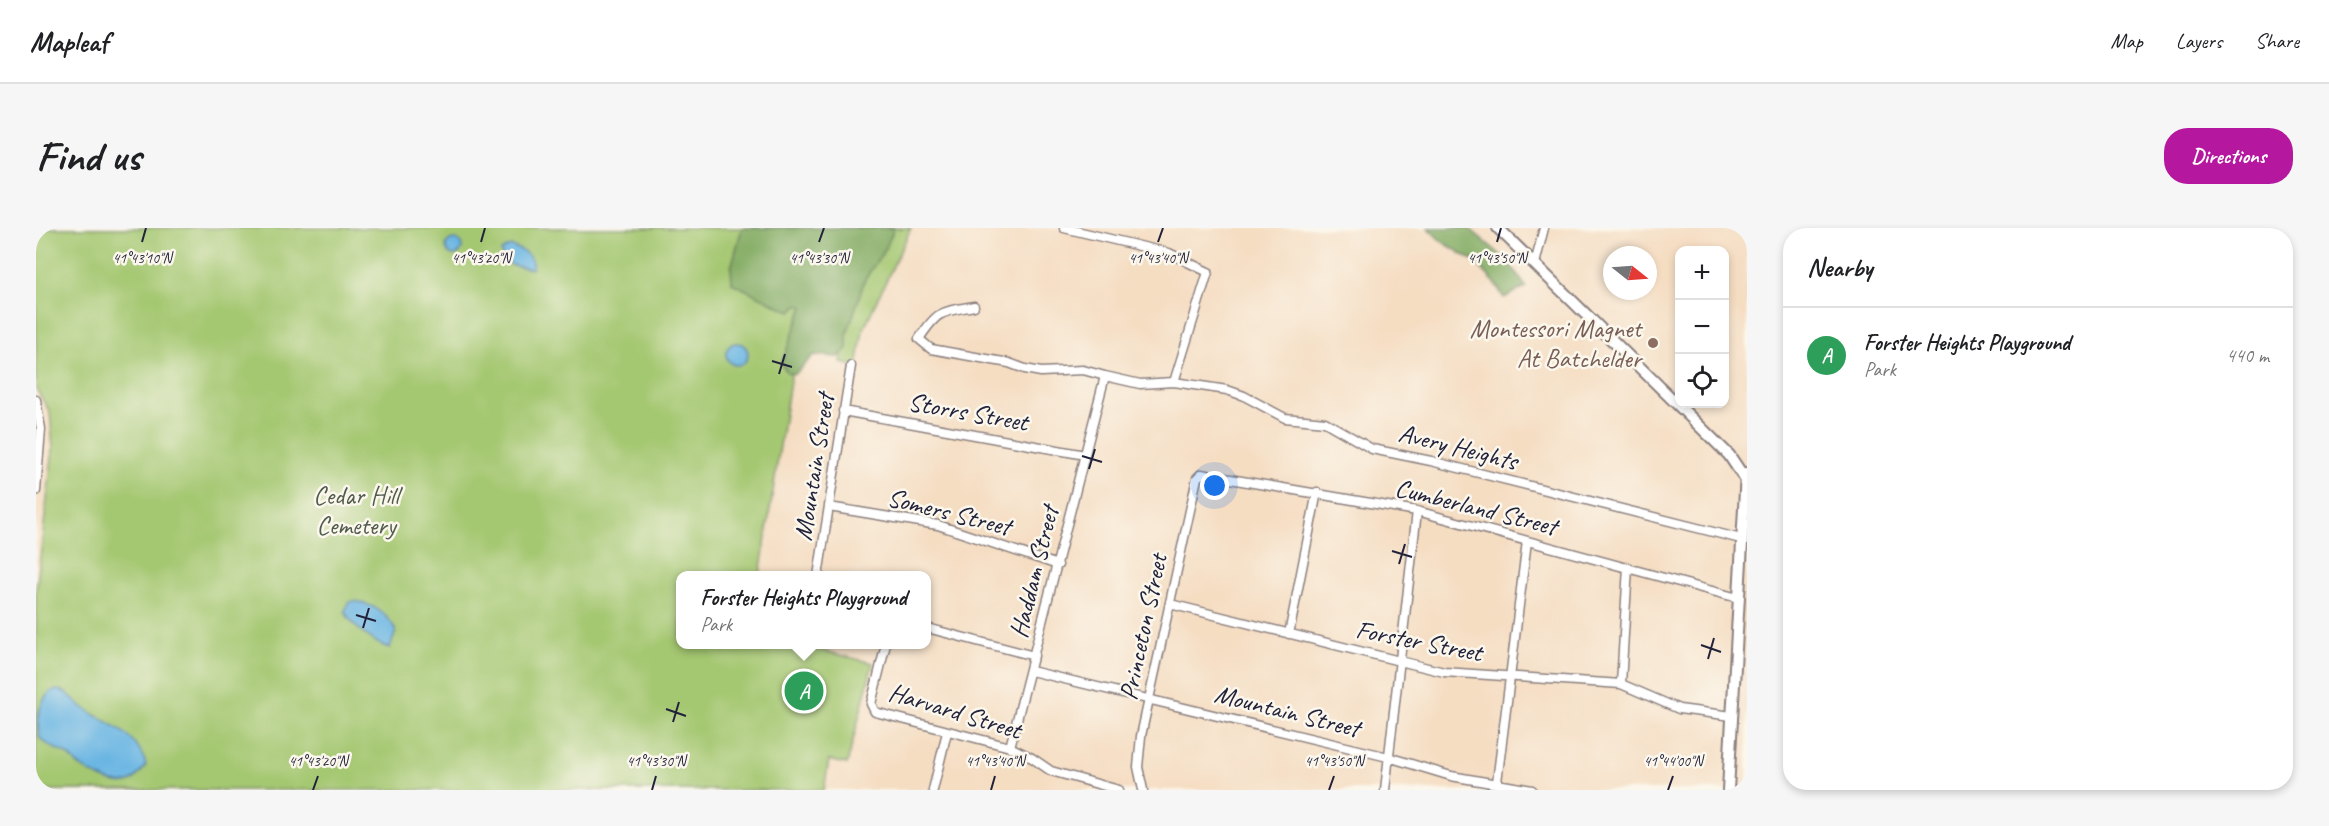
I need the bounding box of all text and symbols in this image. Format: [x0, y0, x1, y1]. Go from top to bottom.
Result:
text: Mapleaf [30, 24, 108, 59]
text: Map [2110, 28, 2143, 54]
text: Layers [2176, 28, 2222, 54]
text: Share [2255, 28, 2299, 54]
button: Directions [2164, 128, 2293, 184]
text: Find us [36, 130, 141, 183]
north arrow [1603, 246, 1657, 300]
map controls [1675, 246, 1729, 408]
button: + [1675, 246, 1729, 300]
text: 41°43'10"N [112, 249, 175, 268]
text: 41°43'20"N [451, 249, 514, 268]
text: 41°43'30"N [789, 249, 852, 268]
text: 41°43'40"N [1128, 249, 1191, 268]
text: 41°43'50"N [1467, 249, 1530, 268]
text: Nearby [1807, 251, 1872, 284]
button: − [1675, 300, 1729, 354]
place label: Montessori Magnet At Batchelder [1470, 312, 1644, 375]
text: Forster Heights Playground [1864, 329, 2070, 357]
marker: Montessori Magnet At Batchelder [1646, 336, 1660, 350]
text: A [1821, 343, 1832, 368]
text: 440 m [2226, 343, 2269, 368]
button: locate [1675, 354, 1729, 408]
text: Park [1864, 357, 1896, 382]
street label: Storrs Street [906, 385, 1033, 439]
street label: Mountain Street [786, 388, 842, 543]
street label: Avery Heights [1395, 416, 1523, 478]
your location [1200, 471, 1229, 500]
street label: Cumberland Street [1392, 471, 1563, 544]
park label: Cedar Hill Cemetery [313, 479, 403, 542]
street label: Somers Street [884, 481, 1017, 544]
street label: Haddam Street [1002, 500, 1067, 641]
street label: Princeton Street [1111, 549, 1175, 703]
popup [676, 571, 931, 649]
text: Forster Heights Playground [700, 584, 907, 612]
text: Park [700, 612, 732, 637]
street label: Forster Street [1353, 613, 1487, 670]
pin: A [784, 668, 824, 714]
street label: Harvard Street [885, 675, 1027, 747]
street label: Mountain Street [1211, 677, 1366, 746]
text: 41°43'20"N [288, 752, 351, 771]
text: 41°43'30"N [626, 752, 689, 771]
text: 41°43'40"N [965, 752, 1028, 771]
text: 41°43'50"N [1304, 752, 1367, 771]
text: 41°44'00"N [1643, 752, 1706, 771]

